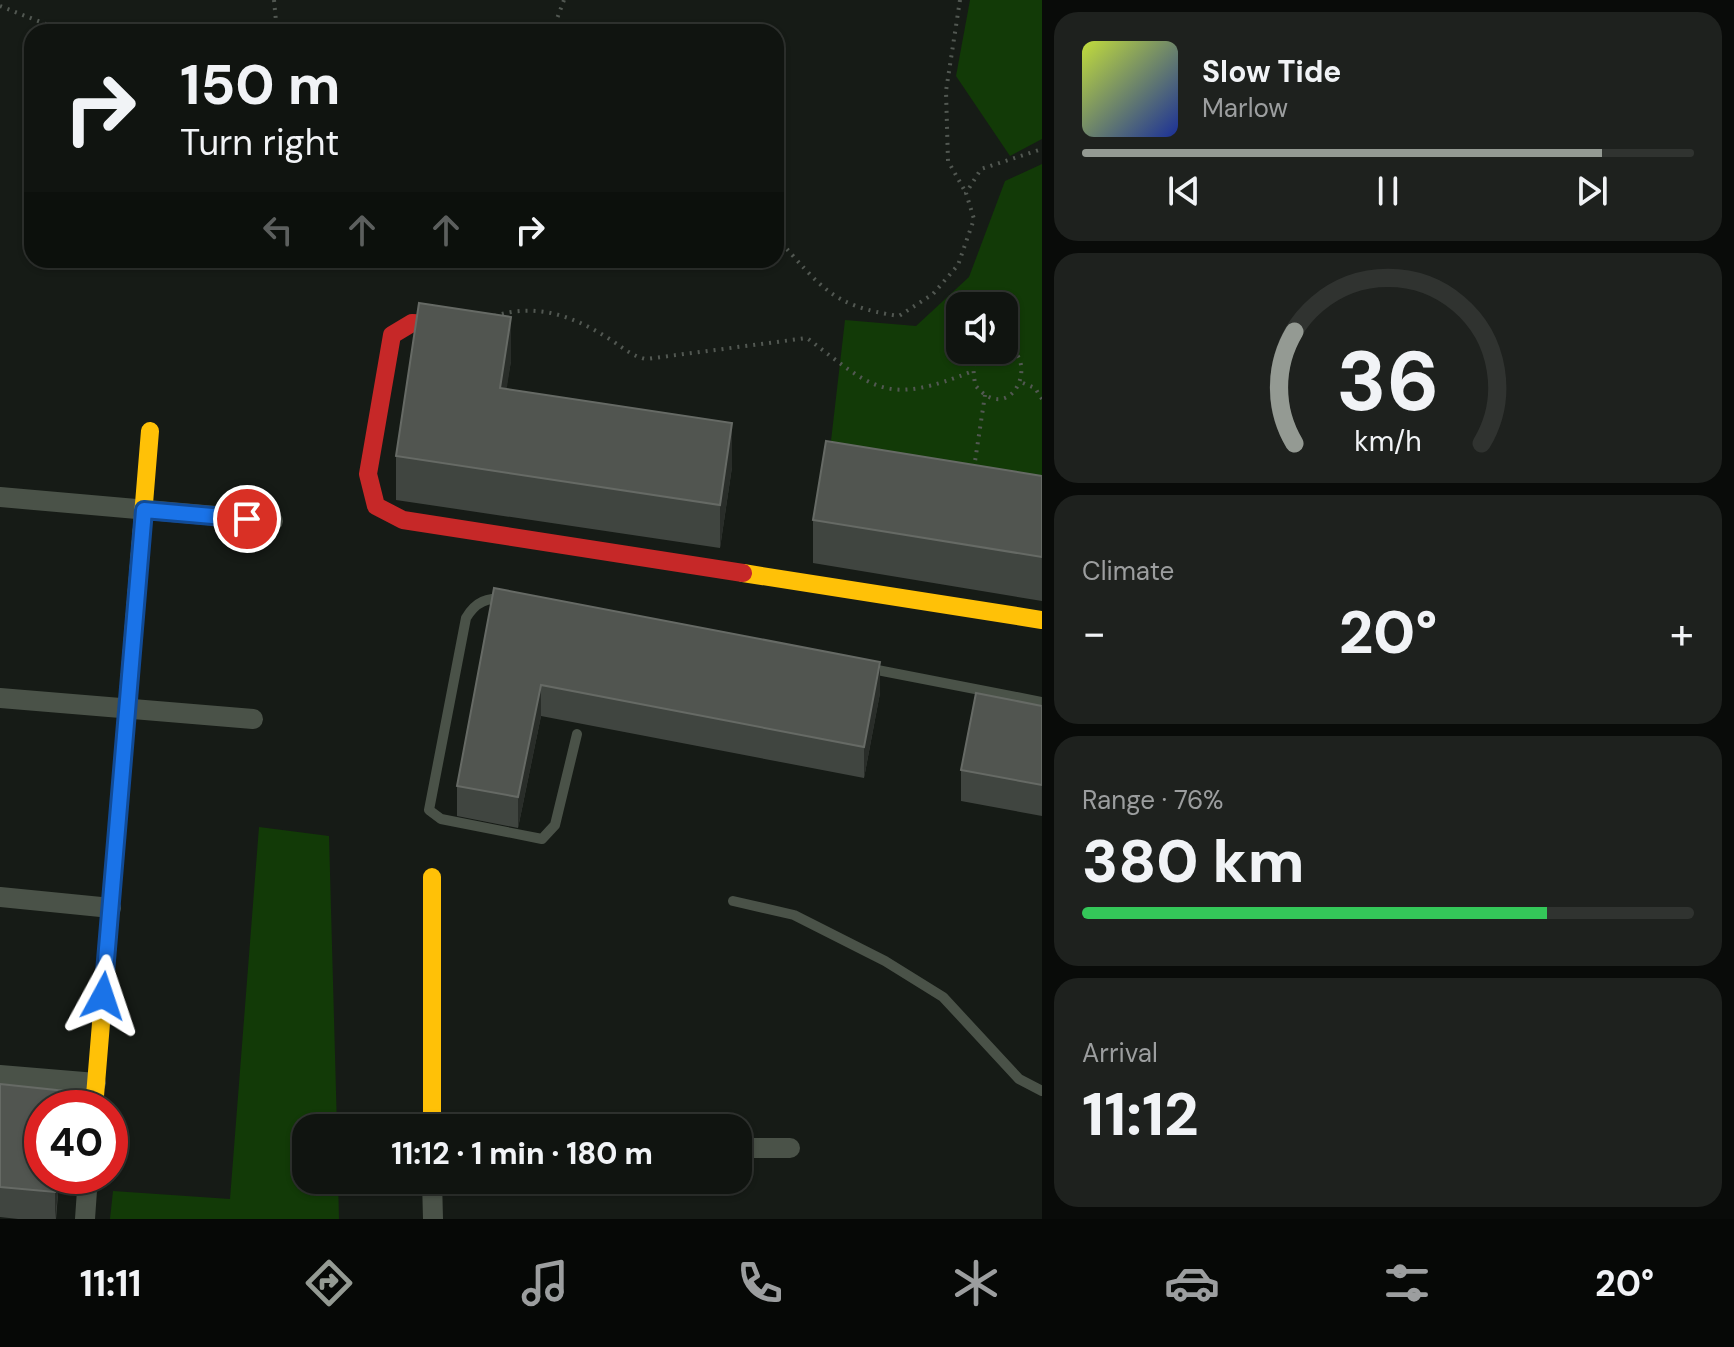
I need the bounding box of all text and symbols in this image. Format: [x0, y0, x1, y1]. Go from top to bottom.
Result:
text: 150 m [180, 48, 341, 121]
text: Slow Tide [1202, 52, 1341, 91]
icon: right [48, 56, 152, 160]
text: Marlow [1202, 91, 1288, 125]
text: Turn right [180, 119, 339, 166]
icon: previous [1162, 169, 1206, 213]
icon: pause [1366, 169, 1410, 213]
icon: next [1570, 169, 1614, 213]
icon: left [256, 208, 300, 252]
icon: ahead [340, 208, 384, 252]
icon: ahead [424, 208, 468, 252]
icon: right [508, 208, 552, 252]
map controls [946, 292, 1018, 364]
button: sound [946, 292, 1018, 364]
text: 36 [1337, 327, 1439, 436]
text: km/h [1354, 423, 1422, 460]
pin [213, 485, 281, 553]
icon: arrive [225, 497, 269, 541]
text: Climate [1082, 554, 1174, 588]
text: 20° [1339, 593, 1437, 672]
text: − [1082, 604, 1106, 662]
text: + [1670, 604, 1694, 662]
text: Range · 76% [1082, 783, 1223, 817]
text: 380 km [1082, 822, 1305, 901]
position arrow [61, 954, 145, 1038]
text: Arrival [1082, 1036, 1158, 1070]
text: 11:12 [1082, 1075, 1199, 1154]
speed limit sign: 40 [24, 1090, 128, 1194]
text: 11:12 · 1 min · 180 m [391, 1134, 653, 1173]
icon: directions [301, 1255, 357, 1311]
icon: music [517, 1255, 573, 1311]
icon: phone [732, 1255, 788, 1311]
icon: climate [948, 1255, 1004, 1311]
icon: car [1164, 1255, 1220, 1311]
icon: filters [1379, 1255, 1435, 1311]
text: 11:11 [80, 1260, 141, 1307]
text: 20° [1595, 1260, 1654, 1307]

